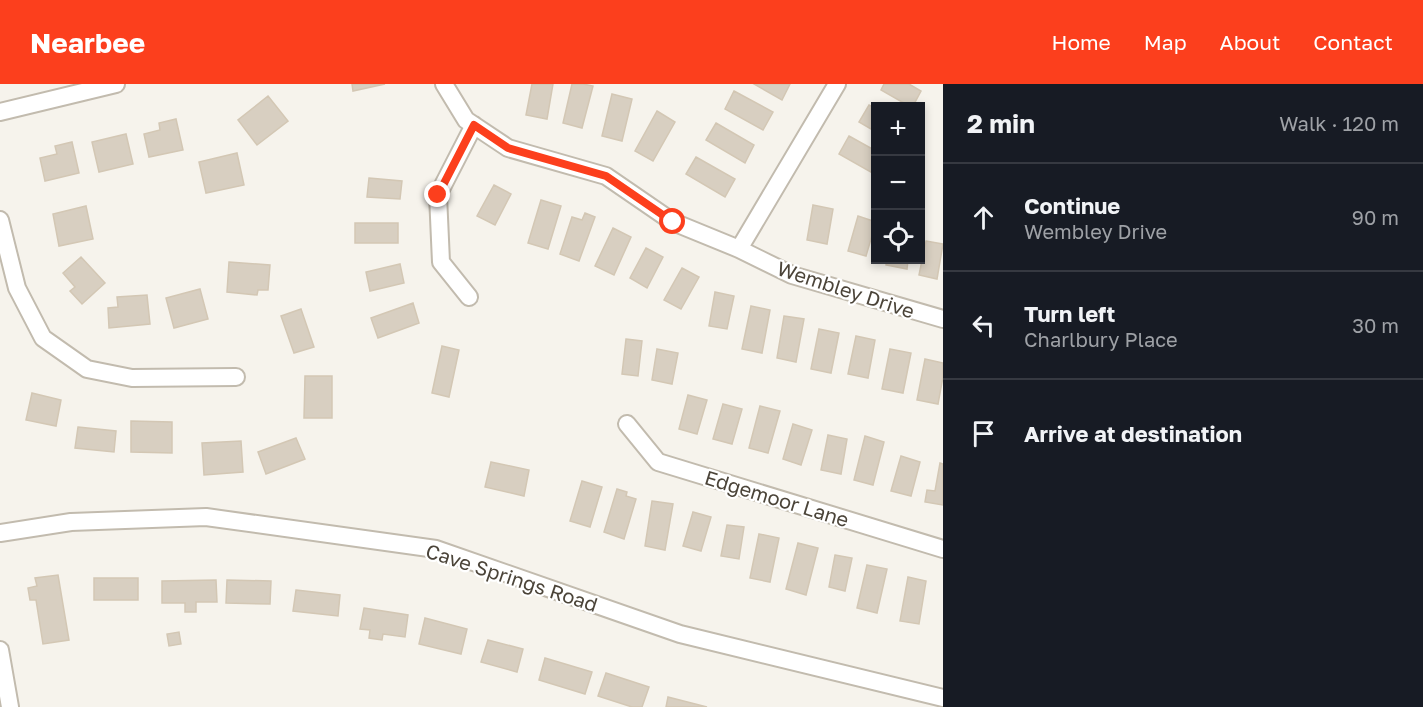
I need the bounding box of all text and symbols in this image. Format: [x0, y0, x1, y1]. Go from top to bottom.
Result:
text: Nearbee [30, 26, 145, 59]
text: Home [1051, 29, 1111, 55]
text: Map [1144, 29, 1187, 55]
text: About [1220, 29, 1280, 55]
text: Contact [1313, 29, 1393, 55]
map controls [871, 102, 925, 264]
button: + [871, 102, 925, 156]
text: 2 min [967, 108, 1035, 139]
text: Walk · 120 m [1279, 111, 1399, 135]
button: − [871, 156, 925, 210]
route end [424, 181, 450, 207]
text: Continue [1024, 192, 1120, 219]
icon: ahead [967, 201, 1000, 234]
text: 90 m [1352, 205, 1399, 229]
route start [659, 208, 685, 234]
button: locate [871, 210, 925, 264]
text: Wembley Drive [1024, 219, 1167, 243]
street label: Wembley Drive [774, 255, 918, 323]
text: Turn left [1024, 300, 1115, 327]
icon: left [967, 309, 1000, 342]
text: 30 m [1352, 313, 1399, 337]
text: Charlbury Place [1024, 327, 1178, 351]
icon: arrive [967, 417, 1000, 450]
text: Arrive at destination [1024, 420, 1242, 447]
street label: Edgemoor Lane [702, 465, 852, 531]
street label: Cave Springs Road [423, 538, 601, 616]

